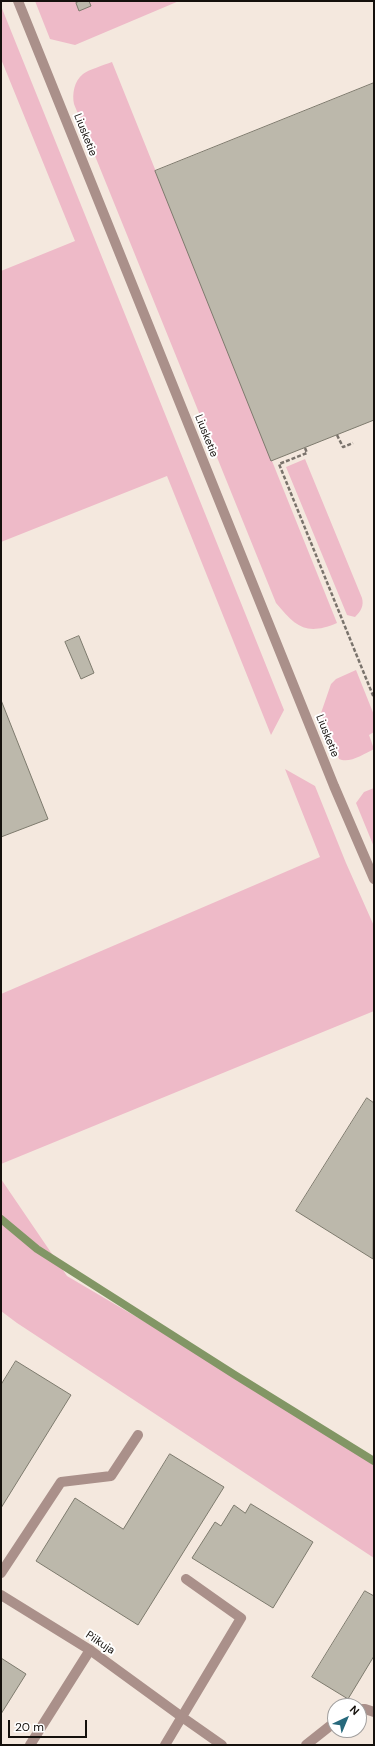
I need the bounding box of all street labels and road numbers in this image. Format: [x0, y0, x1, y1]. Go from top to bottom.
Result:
street label: Liusketie [71, 112, 99, 158]
street label: Liusketie [192, 413, 220, 459]
street label: Liusketie [313, 713, 341, 759]
street label: Piikuja [83, 1629, 117, 1657]

